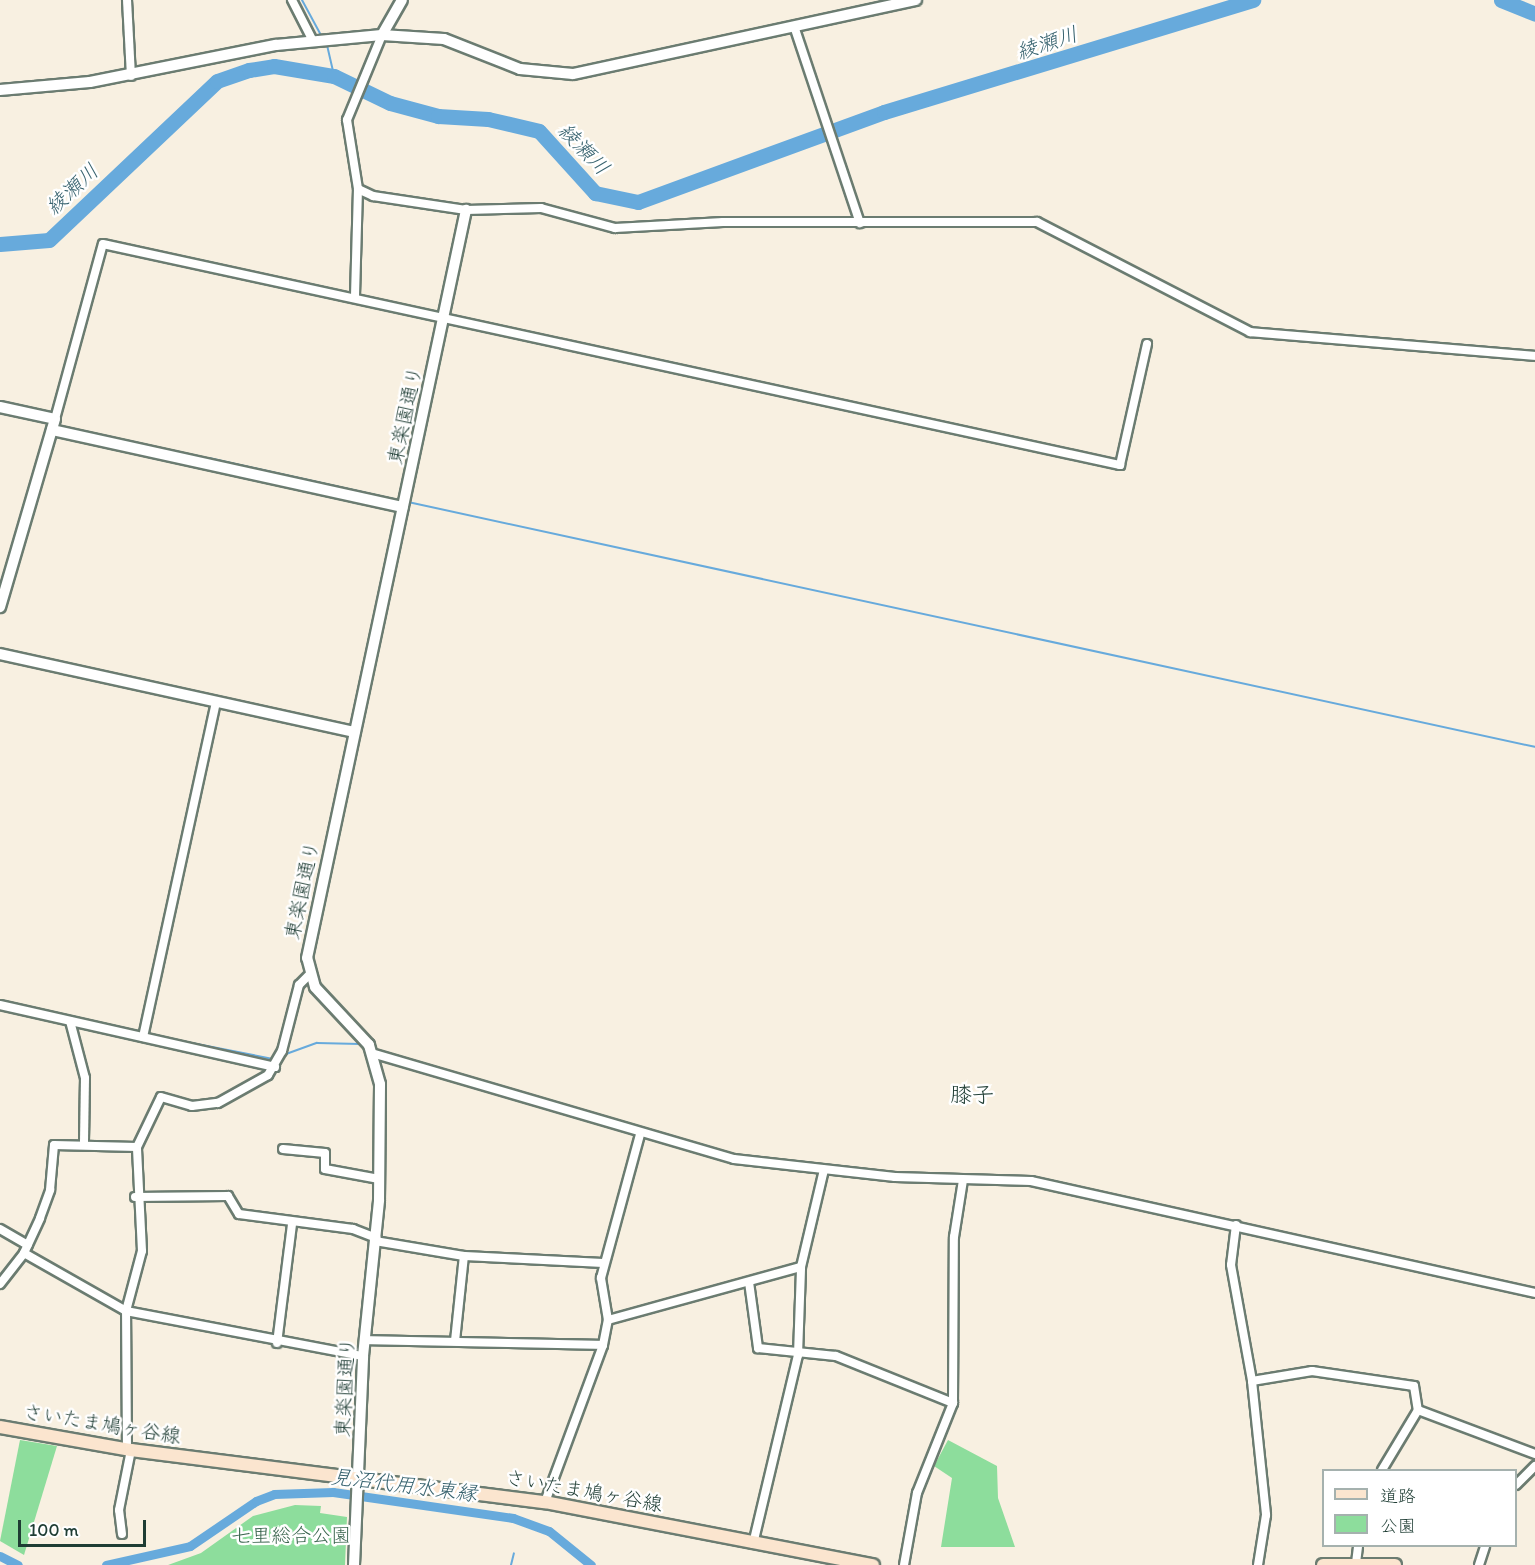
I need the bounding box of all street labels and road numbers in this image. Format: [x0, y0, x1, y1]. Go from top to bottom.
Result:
street label: 東楽園通り [383, 364, 427, 466]
street label: 東楽園通り [280, 839, 324, 941]
street label: 東楽園通り [330, 1336, 360, 1438]
street label: さいたま鳩ヶ谷線 [21, 1400, 183, 1448]
street label: さいたま鳩ヶ谷線 [503, 1465, 665, 1517]

